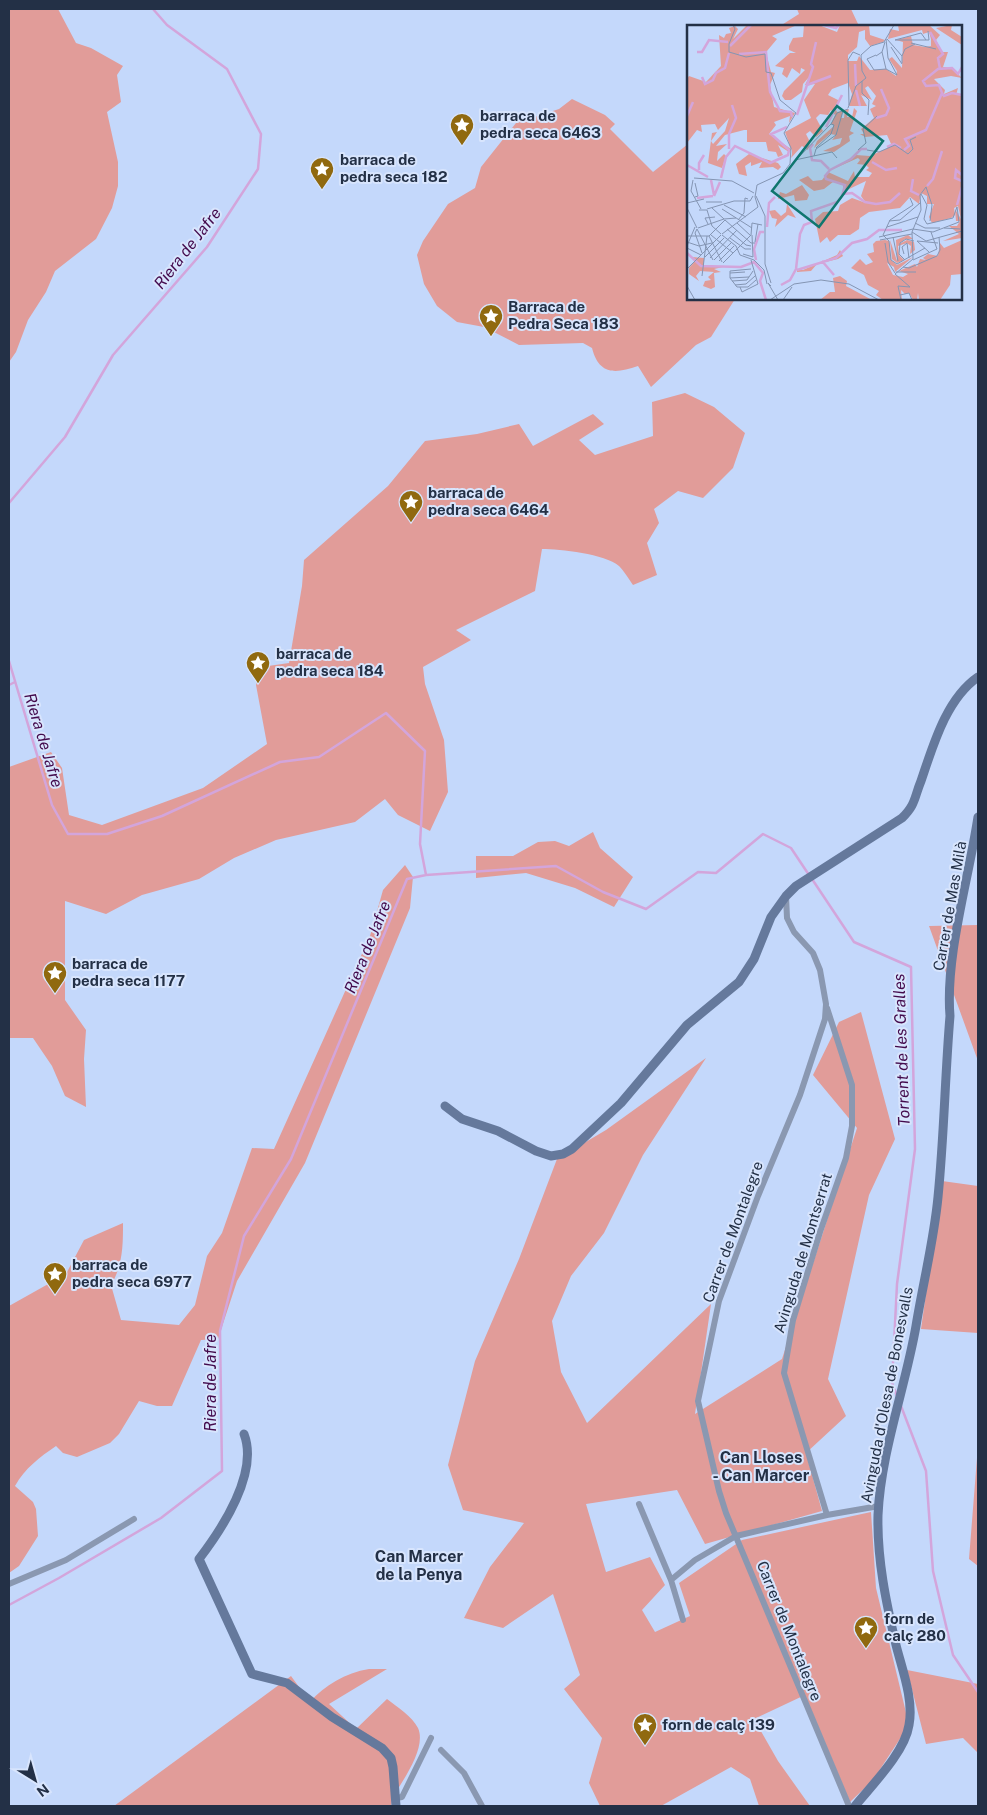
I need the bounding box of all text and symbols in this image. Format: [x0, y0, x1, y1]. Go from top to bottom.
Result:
inset map [687, 25, 962, 300]
place label: barraca de pedra seca 6463 [480, 107, 601, 141]
place icon: barraca de pedra seca 6463 [449, 112, 475, 146]
place label: barraca de pedra seca 182 [340, 151, 447, 185]
place icon: barraca de pedra seca 182 [309, 156, 335, 190]
water label: Riera de Jafre [150, 204, 225, 293]
place label: Barraca de Pedra Seca 183 [508, 298, 619, 332]
place icon: Barraca de Pedra Seca 183 [478, 303, 504, 337]
place label: barraca de pedra seca 6464 [428, 484, 549, 518]
place icon: barraca de pedra seca 6464 [398, 489, 424, 523]
place label: barraca de pedra seca 184 [276, 645, 384, 679]
place icon: barraca de pedra seca 184 [245, 650, 271, 684]
water label: Riera de Jafre [20, 691, 67, 790]
street label: Carrer de Mas Milà [930, 840, 969, 972]
water label: Riera de Jafre [340, 898, 395, 996]
place label: barraca de pedra seca 1177 [72, 955, 185, 989]
place icon: barraca de pedra seca 1177 [42, 960, 68, 994]
water label: Torrent de les Gralles [889, 973, 914, 1127]
street label: Carrer de Montalegre [699, 1159, 766, 1305]
street label: Avinguda de Montserrat [770, 1171, 835, 1335]
place label: barraca de pedra seca 6977 [72, 1256, 192, 1290]
place icon: barraca de pedra seca 6977 [42, 1261, 68, 1295]
street label: Avinguda d'Olesa de Bonesvalls [857, 1285, 916, 1504]
water label: Riera de Jafre [201, 1334, 220, 1432]
district label: Can Lloses - Can Marcer [713, 1448, 810, 1485]
district label: Can Marcer de la Penya [375, 1547, 464, 1584]
street label: Carrer de Montalegre [754, 1558, 825, 1703]
place label: forn de calç 280 [884, 1610, 946, 1644]
place icon: forn de calç 280 [853, 1615, 879, 1649]
place icon: forn de calç 139 [632, 1712, 658, 1746]
place label: forn de calç 139 [662, 1716, 775, 1733]
north arrow [10, 1755, 60, 1805]
text: N [34, 1781, 52, 1800]

